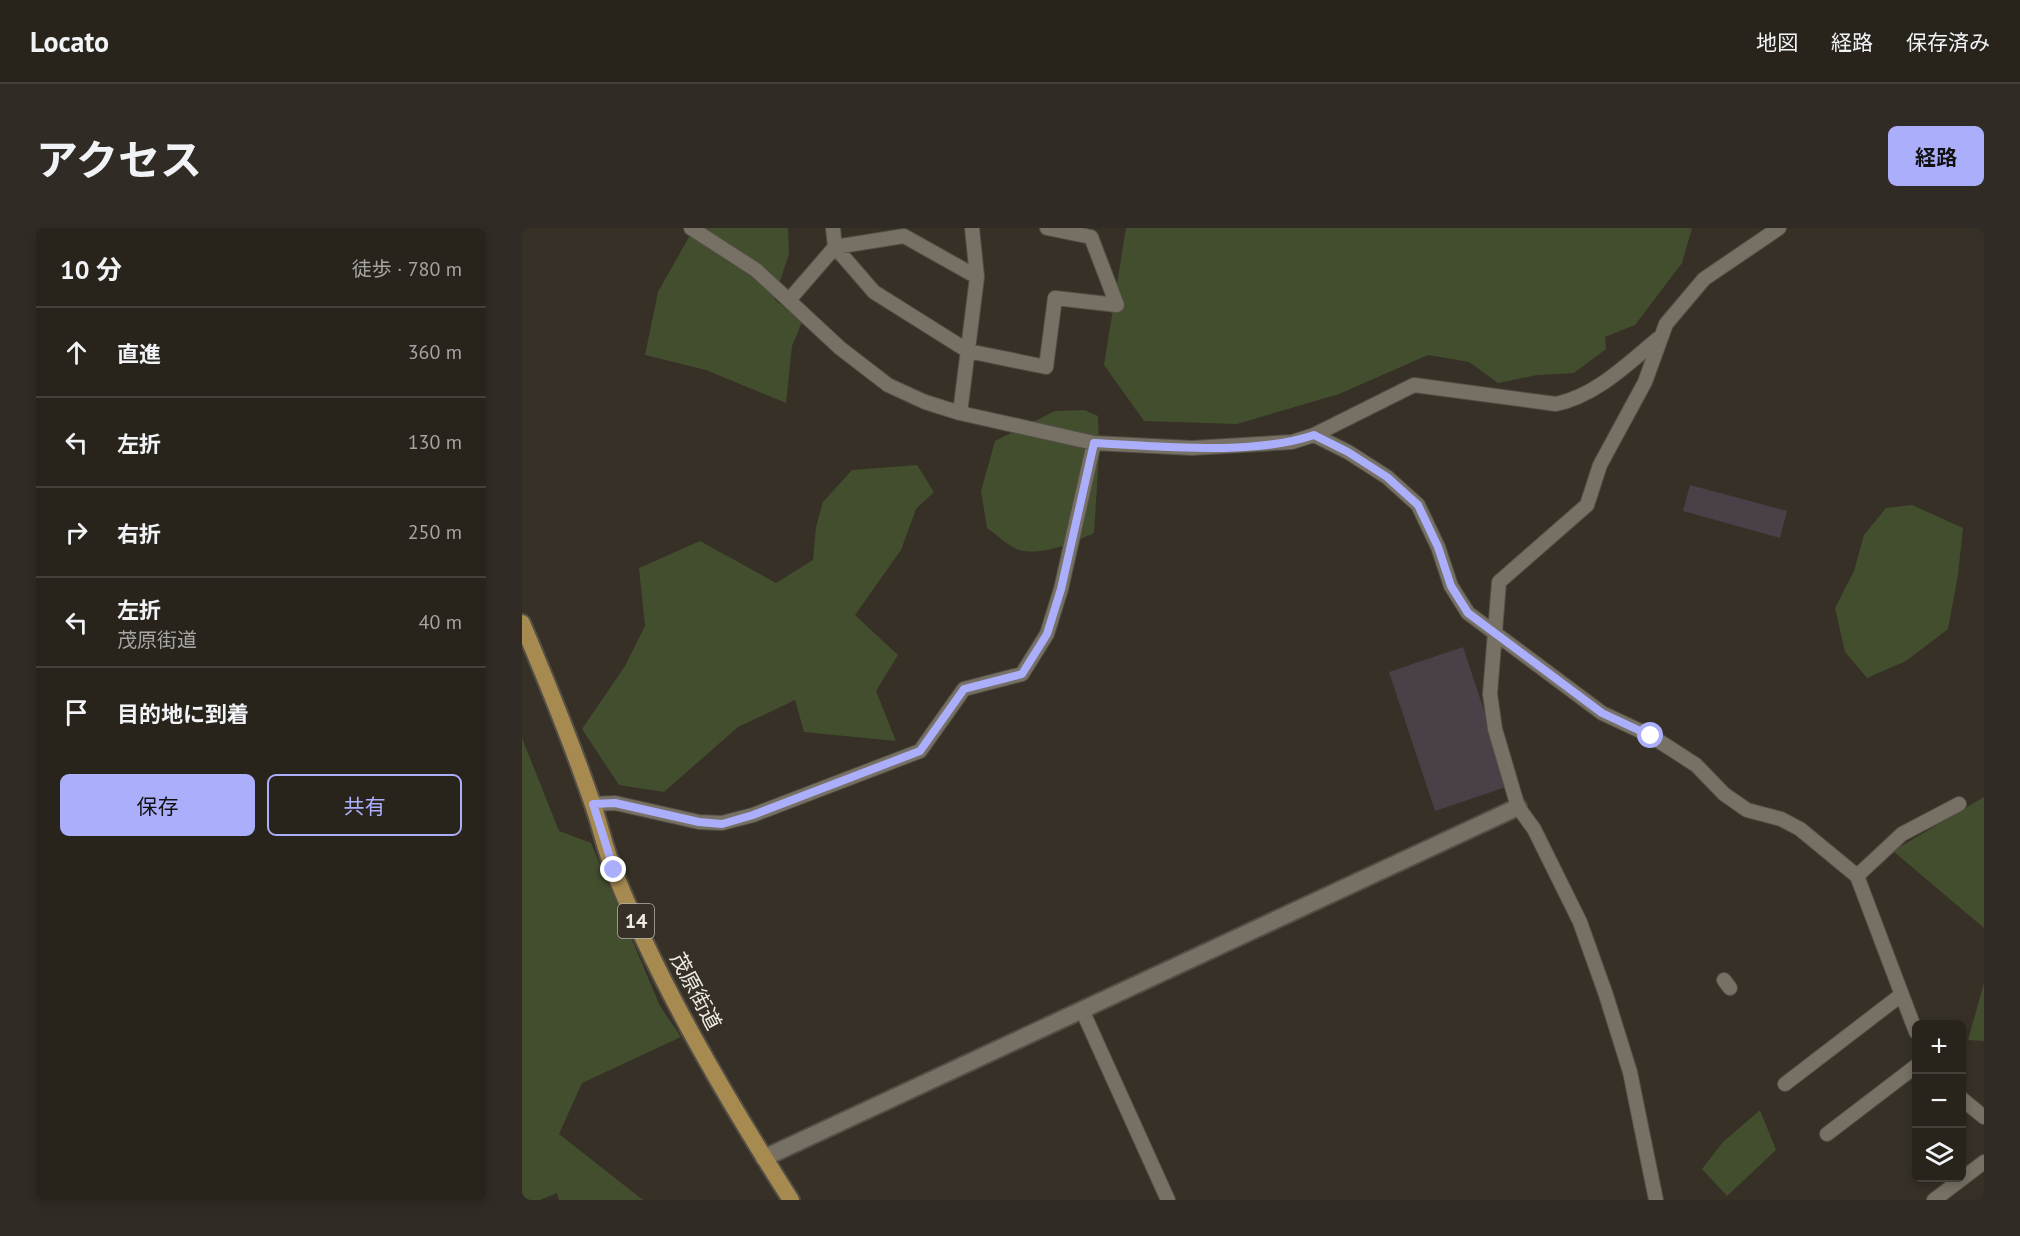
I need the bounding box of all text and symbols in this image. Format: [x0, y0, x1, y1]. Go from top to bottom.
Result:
text: Locato [30, 23, 109, 60]
text: 地図 [1756, 29, 1798, 56]
text: 経路 [1831, 29, 1873, 56]
text: 保存済み [1906, 29, 1990, 56]
button: 経路 [1888, 126, 1984, 186]
text: アクセス [36, 132, 202, 187]
text: 10 分 [60, 253, 122, 286]
text: 徒歩 · 780 m [352, 256, 462, 282]
icon: ahead [60, 336, 93, 369]
text: 360 m [408, 339, 462, 365]
text: 直進 [117, 340, 161, 368]
icon: left [60, 426, 93, 459]
text: 130 m [408, 429, 462, 455]
text: 左折 [117, 430, 161, 458]
icon: right [60, 516, 93, 549]
text: 250 m [408, 519, 462, 545]
text: 右折 [117, 520, 161, 548]
text: 左折 [117, 596, 161, 624]
icon: left [60, 606, 93, 639]
text: 40 m [419, 609, 462, 635]
text: 茂原街道 [117, 627, 197, 653]
icon: arrive [60, 696, 93, 729]
text: 目的地に到着 [117, 700, 249, 728]
route start [1637, 722, 1663, 748]
button: 保存 [60, 774, 255, 836]
button: 共有 [267, 774, 462, 836]
route end [600, 856, 626, 882]
road number: 14 [618, 904, 654, 938]
street label: 茂原街道 [664, 948, 728, 1034]
map controls [1912, 1020, 1966, 1182]
button: + [1912, 1020, 1966, 1074]
button: − [1912, 1074, 1966, 1128]
button: layers [1912, 1128, 1966, 1182]

